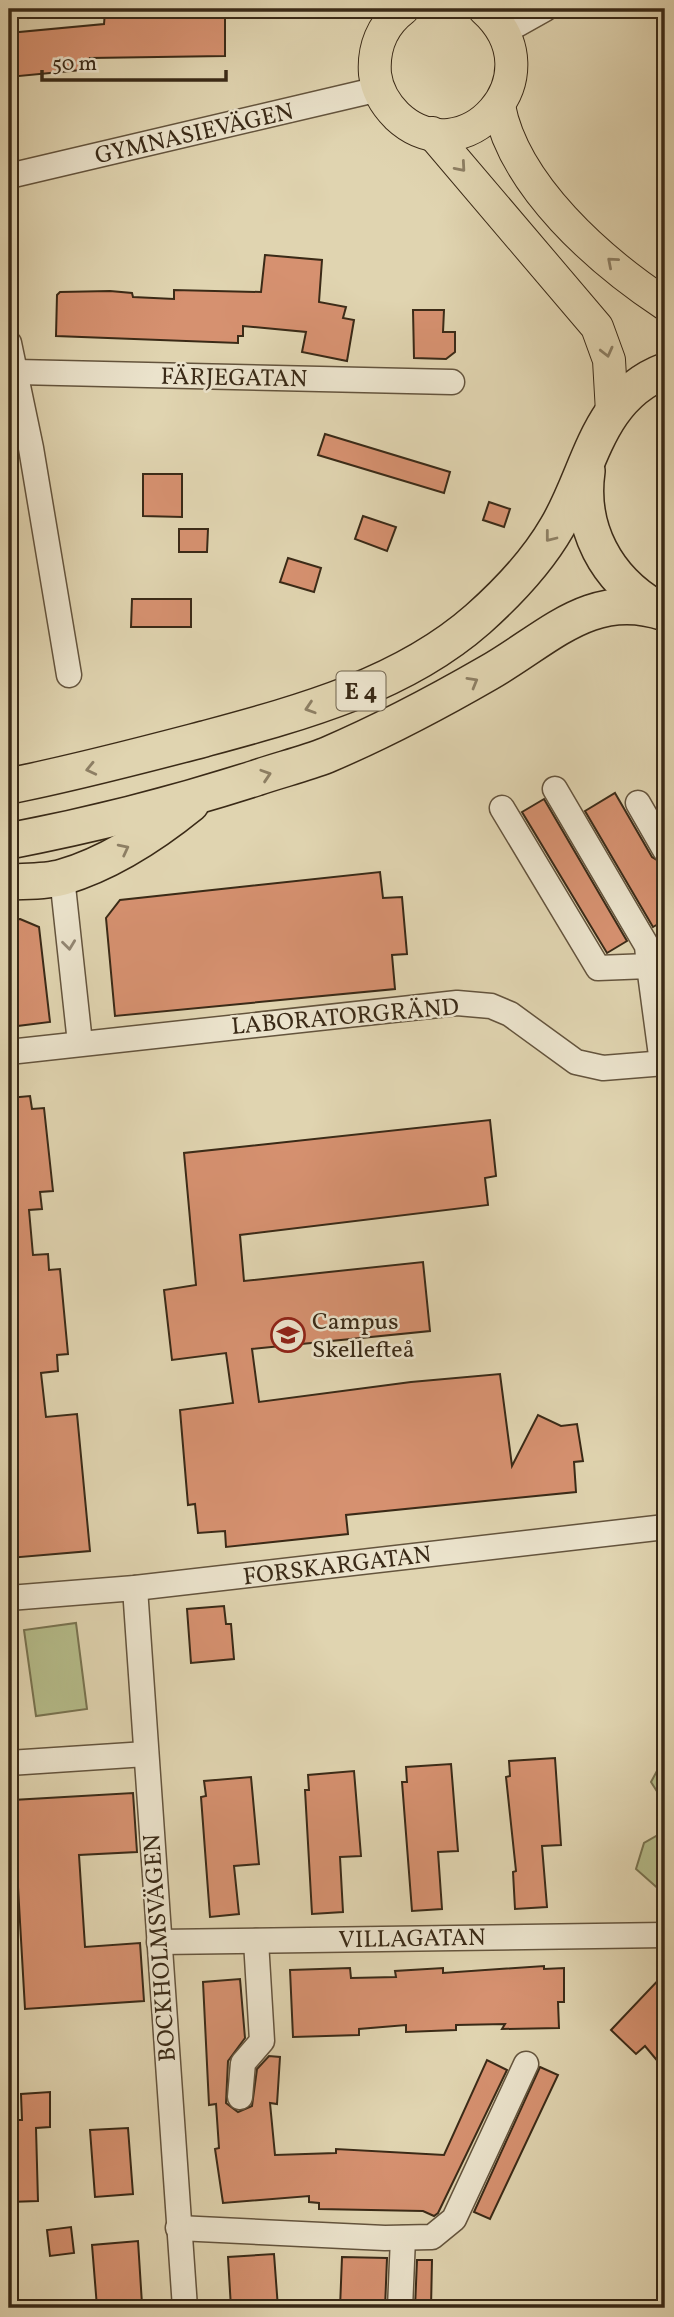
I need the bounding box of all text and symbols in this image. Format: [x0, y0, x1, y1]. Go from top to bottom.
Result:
scale bar [42, 38, 226, 82]
text: 50 m [52, 50, 97, 79]
street label: GYMNASIEVÄGEN [92, 96, 297, 174]
one-way arrow [453, 159, 465, 172]
one-way arrow [607, 258, 620, 270]
one-way arrow [599, 346, 613, 358]
street label: FÄRJEGATAN [160, 361, 308, 397]
one-way arrow [545, 529, 558, 541]
road number: E 4 [336, 671, 386, 710]
one-way arrow [466, 677, 478, 690]
one-way arrow [304, 699, 316, 714]
one-way arrow [85, 761, 97, 775]
one-way arrow [260, 768, 272, 783]
one-way arrow [116, 844, 129, 857]
one-way arrow [61, 939, 76, 951]
street label: LABORATORGRÄND [230, 991, 460, 1045]
place label: Campus Skellefteå [312, 1306, 415, 1368]
school or university icon: Campus Skellefteå [269, 1316, 307, 1354]
street label: FORSKARGATAN [241, 1539, 433, 1595]
street label: BOCKHOLMSVÄGEN [136, 1833, 186, 2063]
street label: VILLAGATAN [338, 1922, 486, 1958]

